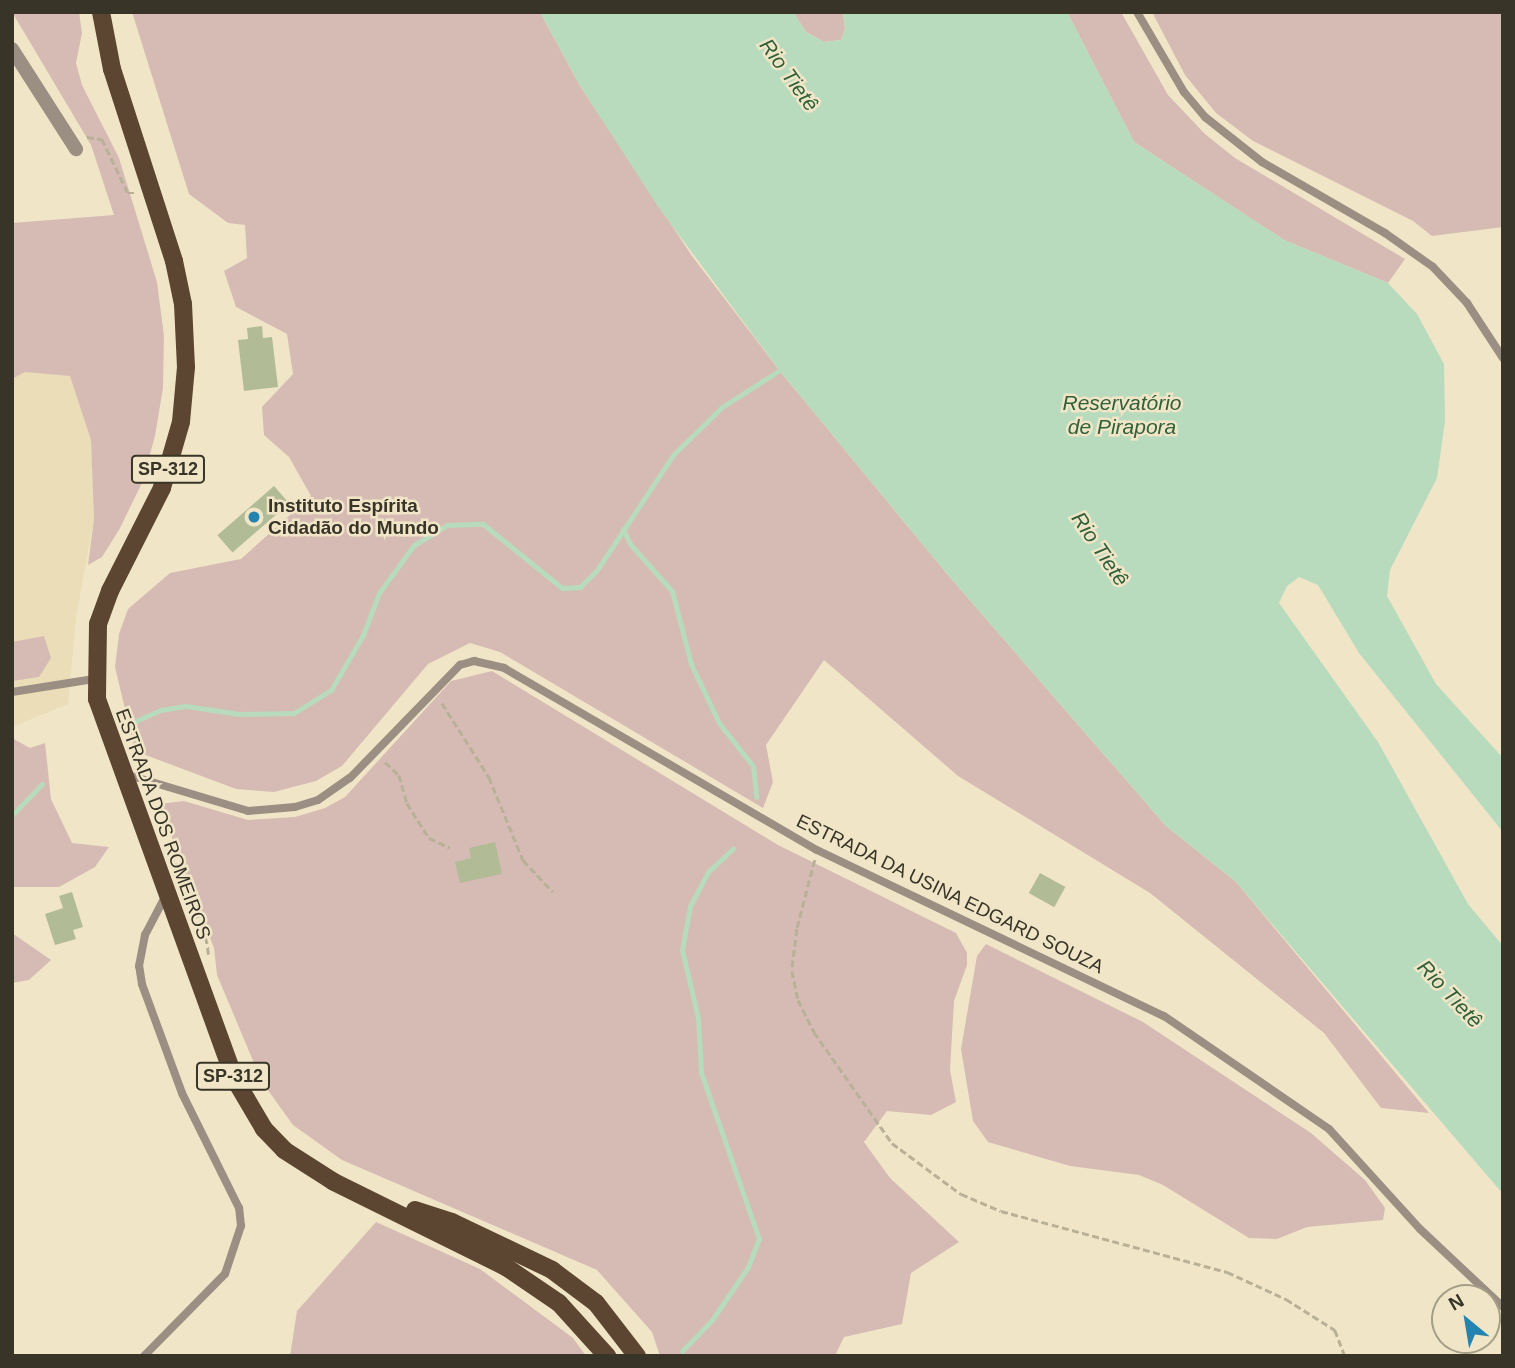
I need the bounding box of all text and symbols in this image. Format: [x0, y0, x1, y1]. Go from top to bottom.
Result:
water label: Rio Tietê [754, 34, 824, 116]
water label: Reservatório de Pirapora [1062, 390, 1182, 440]
road number: SP-312 [130, 454, 206, 484]
place label: Instituto Espírita Cidadão do Mundo [268, 495, 439, 539]
water label: Rio Tietê [1066, 507, 1134, 591]
marker: Instituto Espírita Cidadão do Mundo [246, 509, 262, 525]
street label: ESTRADA DOS ROMEIROS [110, 705, 216, 943]
street label: ESTRADA DA USINA EDGARD SOUZA [791, 809, 1109, 979]
water label: Rio Tietê [1412, 955, 1488, 1033]
road number: SP-312 [194, 1062, 272, 1091]
north arrow [1431, 1284, 1501, 1354]
text: N [1445, 1290, 1467, 1315]

